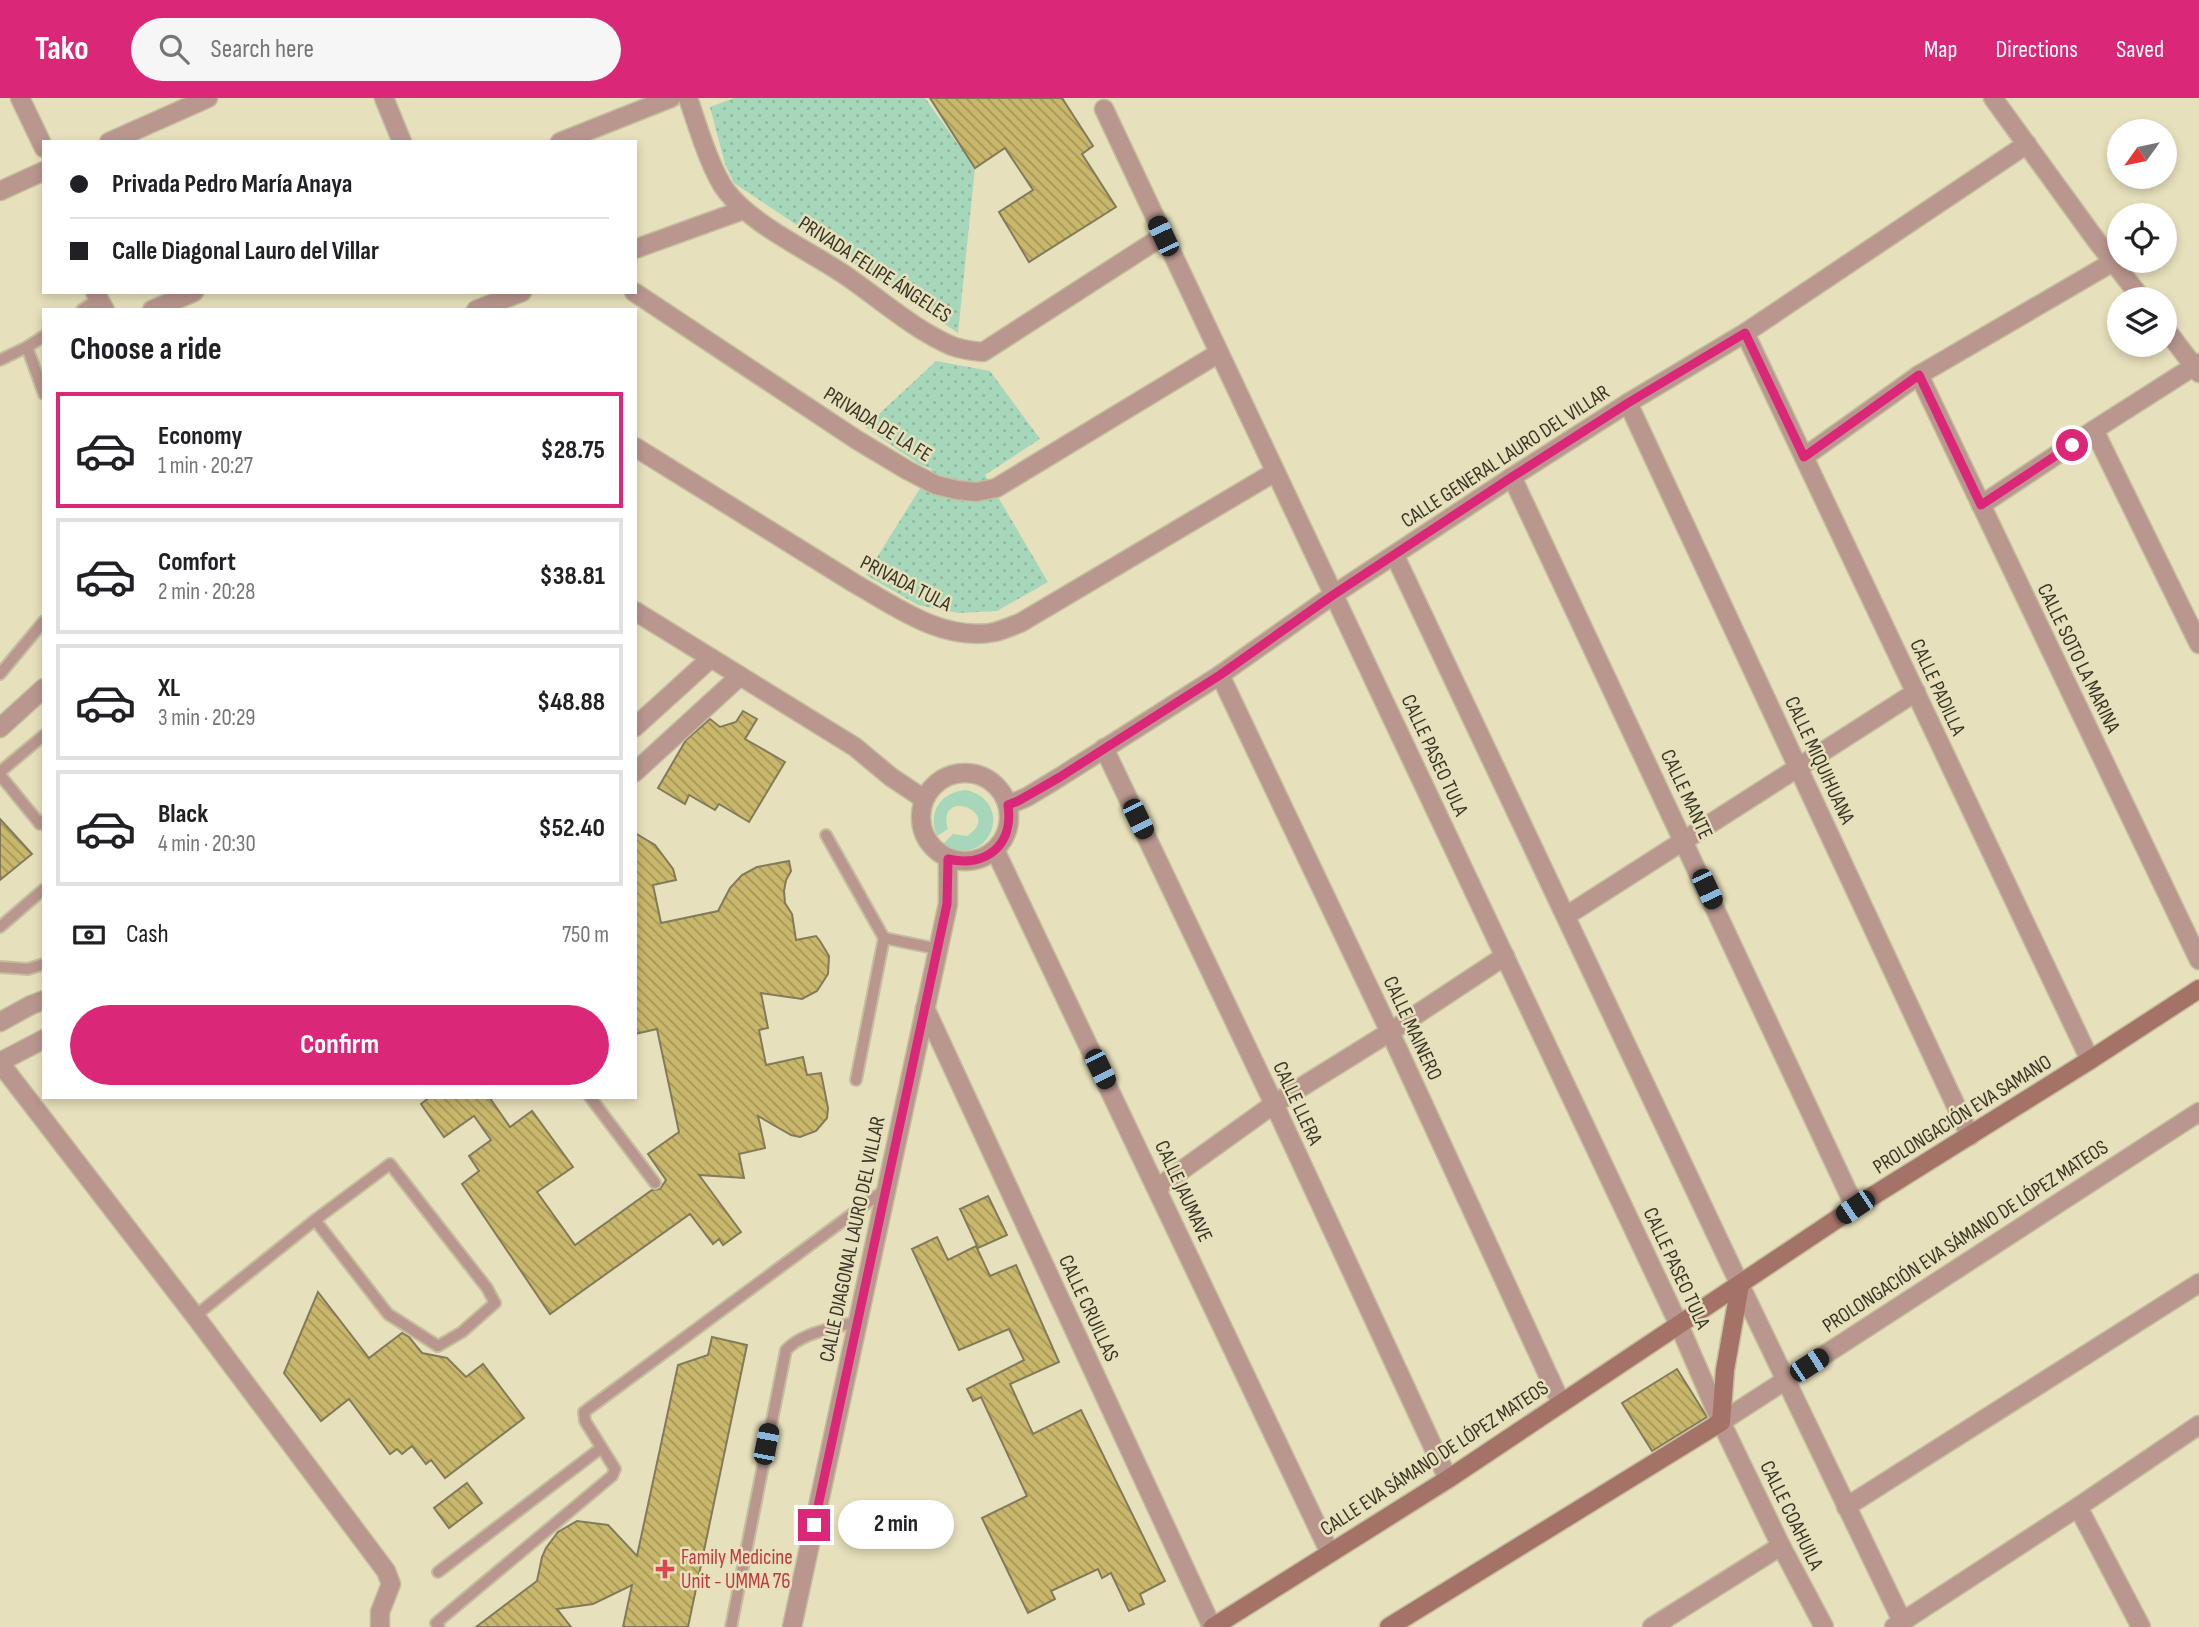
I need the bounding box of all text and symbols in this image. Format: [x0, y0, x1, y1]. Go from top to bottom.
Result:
search box [131, 18, 621, 81]
text: Tako [35, 29, 89, 69]
icon: search [155, 30, 193, 68]
text: Search here [211, 34, 314, 65]
text: Map [1924, 35, 1957, 64]
text: Directions [1995, 35, 2078, 64]
text: Saved [2116, 35, 2164, 64]
north arrow [2107, 119, 2177, 189]
map controls [2107, 119, 2177, 357]
text: Privada Pedro María Anaya [112, 169, 352, 200]
button: locate [2107, 203, 2177, 273]
street label: PRIVADA FELIPE ÁNGELES [794, 211, 956, 328]
car [1145, 213, 1182, 259]
text: Calle Diagonal Lauro del Villar [112, 236, 379, 267]
button: layers [2107, 287, 2177, 357]
text: Choose a ride [70, 330, 222, 369]
street label: CALLE GENERAL LAURO DEL VILLAR [1396, 379, 1614, 533]
street label: PRIVADA DE LA FE [819, 381, 936, 468]
icon: car [74, 419, 137, 482]
text: Economy [158, 421, 242, 452]
route start [2056, 429, 2088, 461]
text: $28.75 [540, 435, 605, 466]
text: 1 min · 20:27 [158, 452, 253, 480]
icon: car [74, 545, 137, 608]
text: Comfort [158, 547, 236, 578]
street label: PRIVADA TULA [856, 550, 956, 617]
text: $38.81 [540, 561, 605, 592]
text: 2 min · 20:28 [158, 578, 255, 606]
street label: CALLE SOTO LA MARINA [2032, 580, 2126, 738]
street label: CALLE PADILLA [1904, 635, 1971, 740]
icon: car [74, 671, 137, 734]
text: XL [158, 673, 180, 704]
text: $48.88 [537, 687, 605, 718]
street label: CALLE PASEO TULA [1396, 691, 1474, 821]
street label: CALLE MIQUIHUANA [1779, 692, 1860, 829]
text: 3 min · 20:29 [158, 704, 256, 732]
street label: CALLE MANTE [1655, 745, 1718, 843]
car [1120, 796, 1157, 842]
icon: car [74, 797, 137, 860]
text: Black [158, 799, 208, 830]
text: $52.40 [538, 813, 605, 844]
text: 4 min · 20:30 [158, 830, 256, 858]
car [1689, 866, 1726, 912]
icon: cash [70, 916, 108, 954]
text: Cash [126, 919, 169, 950]
text: 750 m [562, 921, 609, 949]
street label: CALLE MAINERO [1378, 972, 1447, 1084]
button: Confirm [70, 1005, 609, 1085]
car [1082, 1046, 1119, 1092]
street label: PROLONGACIÓN EVA SAMANO [1868, 1049, 2056, 1180]
street label: CALLE LLERA [1267, 1057, 1328, 1150]
street label: CALLE DIAGONAL LAURO DEL VILLAR [814, 1114, 891, 1364]
street label: PROLONGACIÓN EVA SÁMANO DE LÓPEZ MATEOS [1818, 1135, 2113, 1338]
street label: CALLE JAUMAVE [1149, 1136, 1218, 1246]
car [1832, 1187, 1879, 1227]
street label: CALLE PASEO TULA [1638, 1204, 1716, 1334]
street label: CALLE CRUILLAS [1053, 1251, 1124, 1366]
car [1786, 1345, 1833, 1385]
street label: CALLE EVA SÁMANO DE LÓPEZ MATEOS [1316, 1375, 1553, 1542]
car [752, 1421, 781, 1467]
street label: CALLE COAHUILA [1754, 1457, 1829, 1575]
callout: 2 min [838, 1500, 954, 1550]
route end [798, 1509, 830, 1541]
text: 2 min [874, 1510, 918, 1538]
place label: Family Medicine Unit - UMMA 76 [681, 1545, 793, 1594]
marker: Family Medicine Unit - UMMA 76 [655, 1559, 675, 1579]

